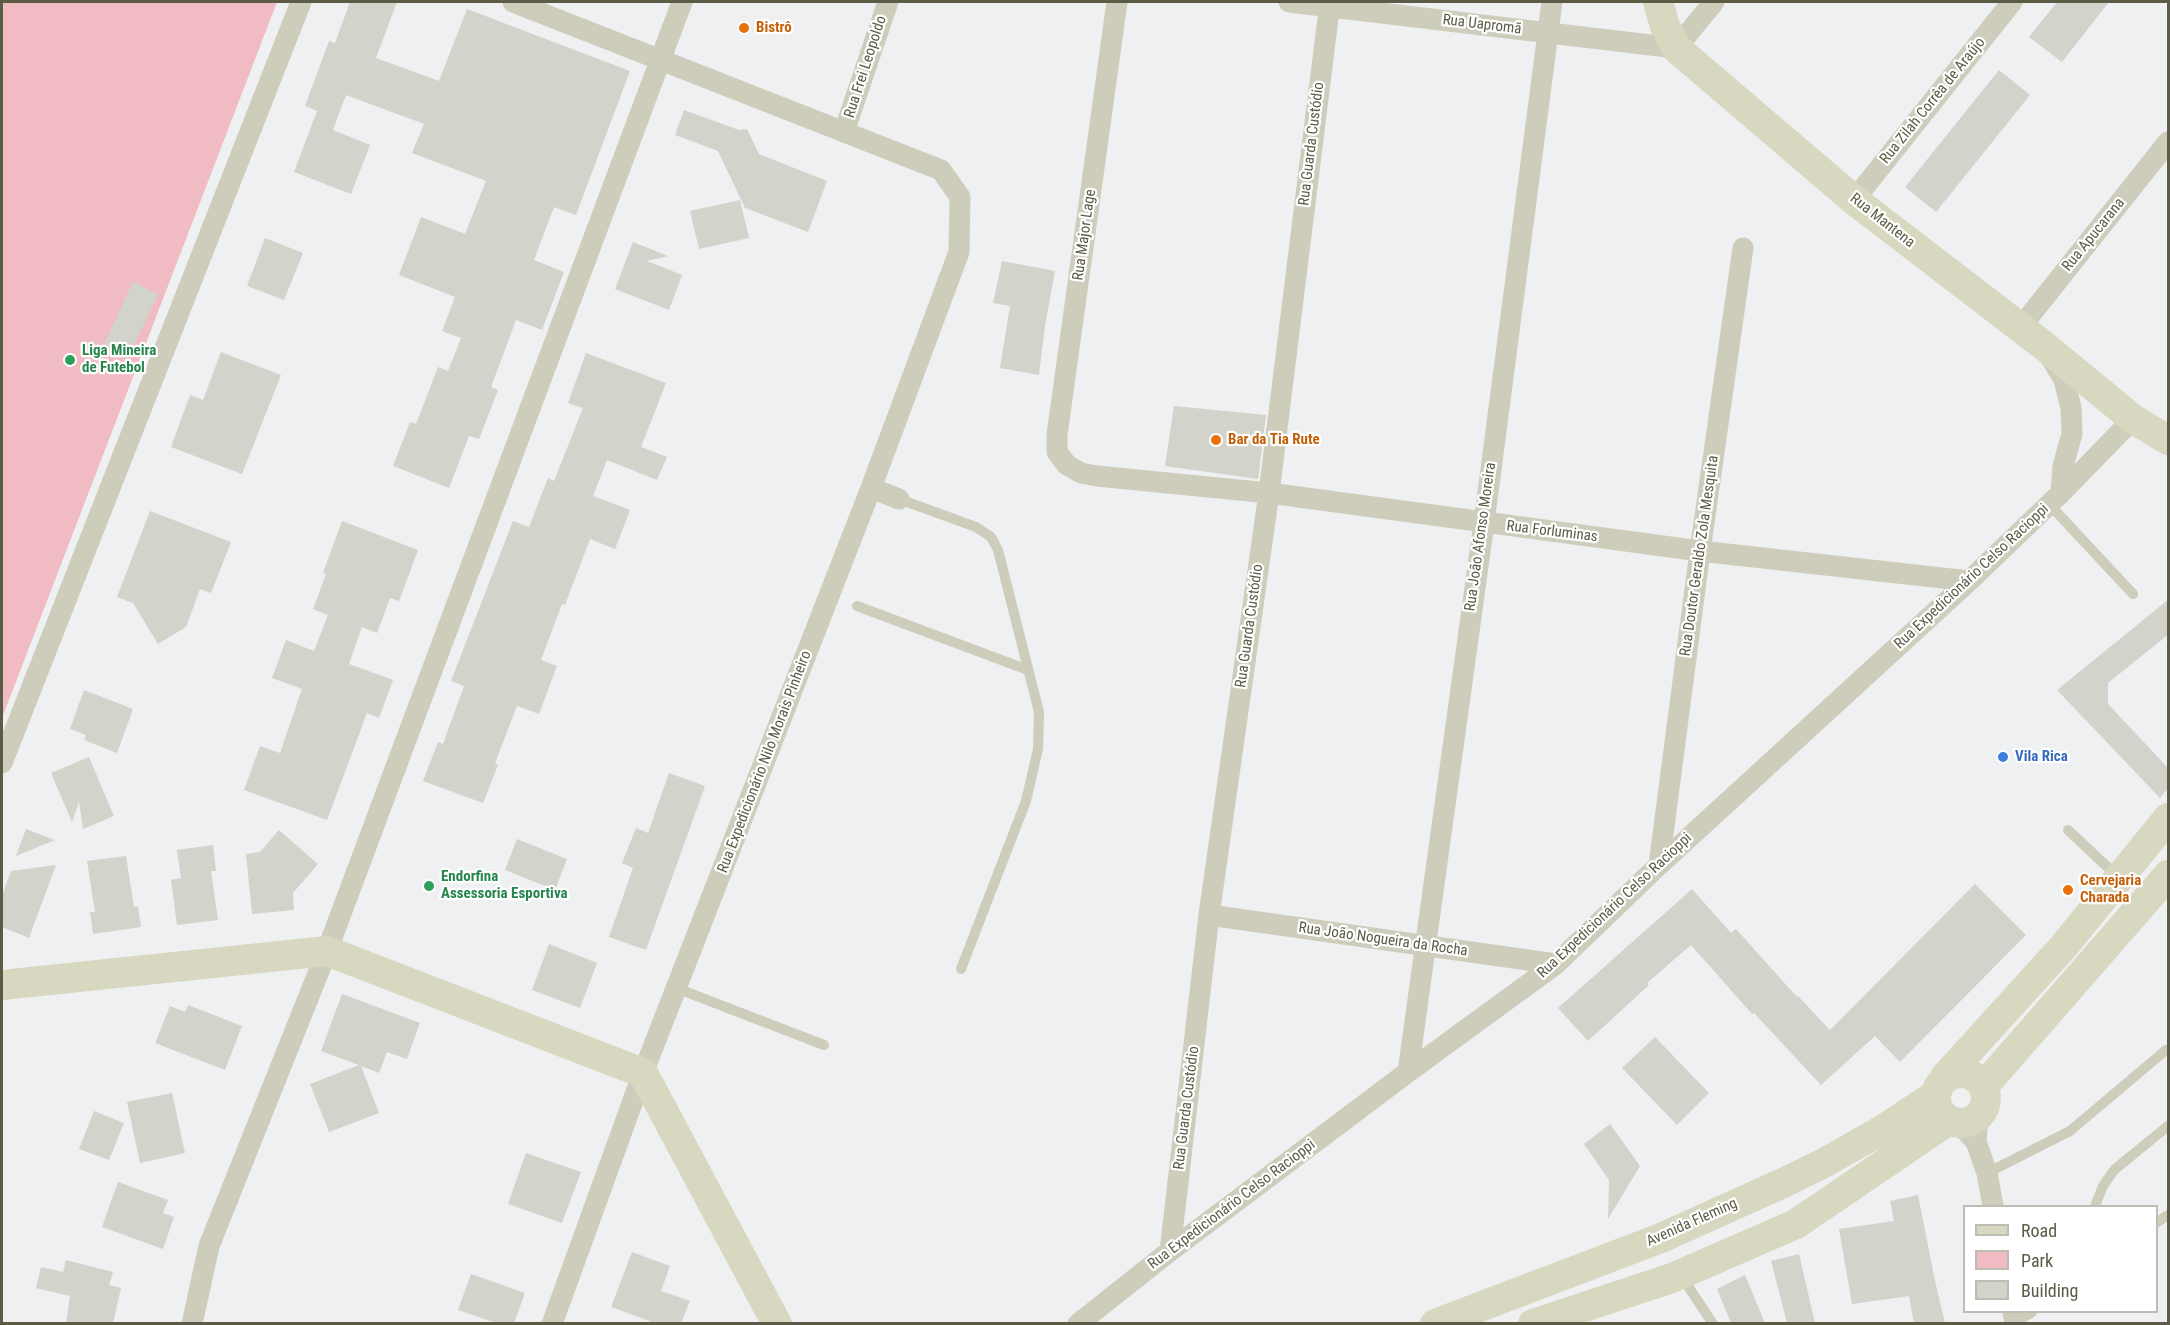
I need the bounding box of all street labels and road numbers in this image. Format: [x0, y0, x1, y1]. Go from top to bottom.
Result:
street label: Rua Uapromã [1442, 11, 1522, 39]
street label: Rua Frei Leopoldo [841, 14, 891, 120]
street label: Rua Zilah Corrêa de Araújo [1877, 34, 1989, 168]
street label: Rua Guarda Custódio [1295, 81, 1329, 207]
street label: Rua Major Lage [1070, 188, 1100, 282]
street label: Rua Mantena [1846, 190, 1918, 252]
street label: Rua Apucarana [2059, 195, 2129, 275]
street label: Rua Doutor Geraldo Zola Mesquita [1677, 454, 1723, 658]
street label: Rua João Afonso Moreira [1462, 461, 1500, 613]
street label: Rua Expedicionário Celso Racioppi [1891, 501, 2053, 653]
street label: Rua Forluminas [1505, 517, 1599, 547]
street label: Rua Guarda Custódio [1232, 563, 1268, 689]
street label: Rua Expedicionário Nilo Morais Pinheiro [714, 648, 816, 876]
street label: Rua Expedicionário Celso Racioppi [1534, 830, 1696, 982]
street label: Rua João Nogueira da Rocha [1297, 919, 1469, 961]
street label: Rua Guarda Custódio [1170, 1045, 1204, 1171]
street label: Rua Expedicionário Celso Racioppi [1145, 1136, 1319, 1274]
street label: Avenida Fleming [1644, 1195, 1740, 1251]

